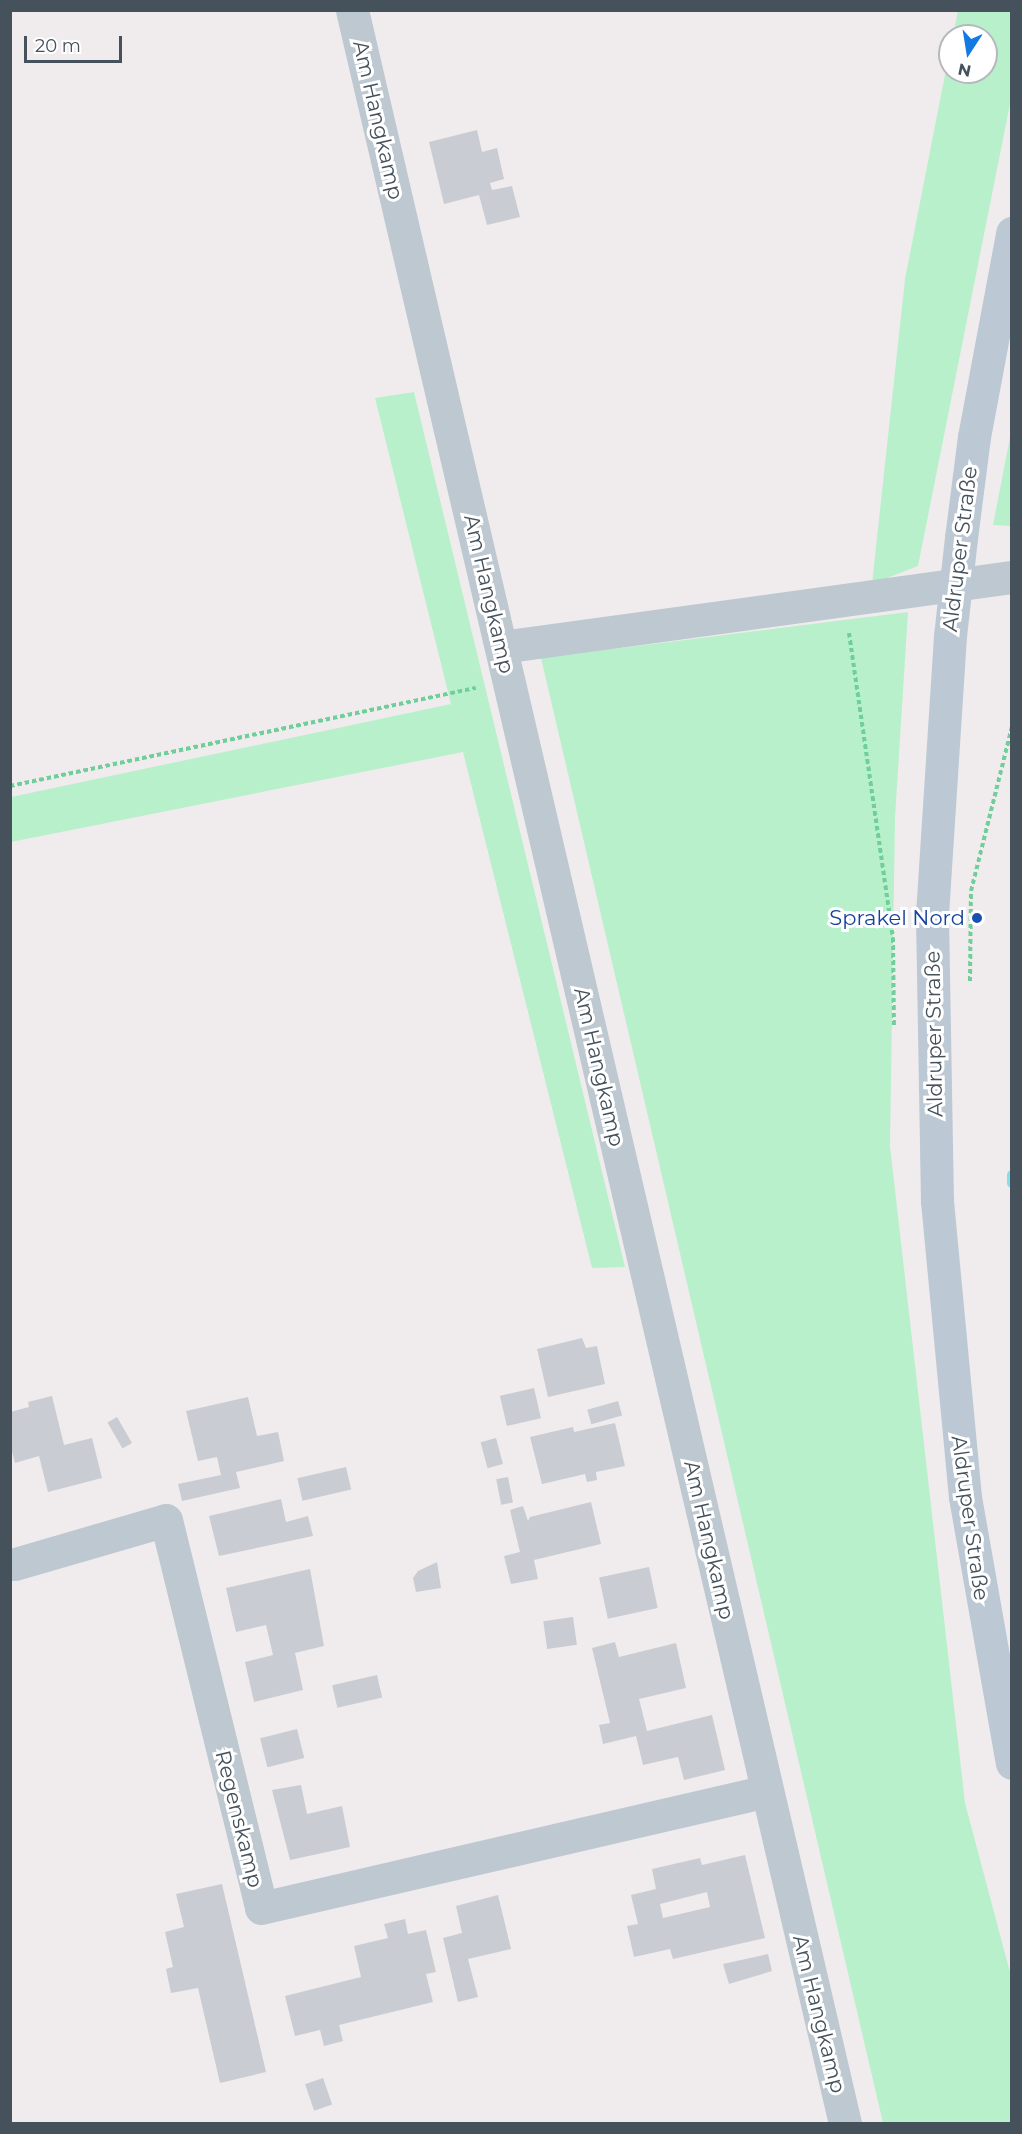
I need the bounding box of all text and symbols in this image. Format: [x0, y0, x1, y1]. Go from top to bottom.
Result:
scale bar [27, 24, 124, 62]
north arrow [938, 24, 998, 84]
text: 20 m [35, 35, 81, 57]
street label: Am Hangkamp [347, 38, 409, 202]
text: N [956, 60, 973, 81]
street label: Aldruper Straße [937, 465, 983, 633]
street label: Am Hangkamp [458, 512, 520, 676]
place label: Sprakel Nord [829, 905, 965, 931]
marker: Sprakel Nord [970, 911, 984, 925]
street label: Aldruper Straße [920, 951, 948, 1117]
street label: Am Hangkamp [568, 985, 630, 1149]
street label: Aldruper Straße [946, 1434, 994, 1602]
street label: Am Hangkamp [678, 1458, 740, 1622]
street label: Regenskamp [210, 1748, 268, 1890]
street label: Am Hangkamp [787, 1932, 851, 2096]

